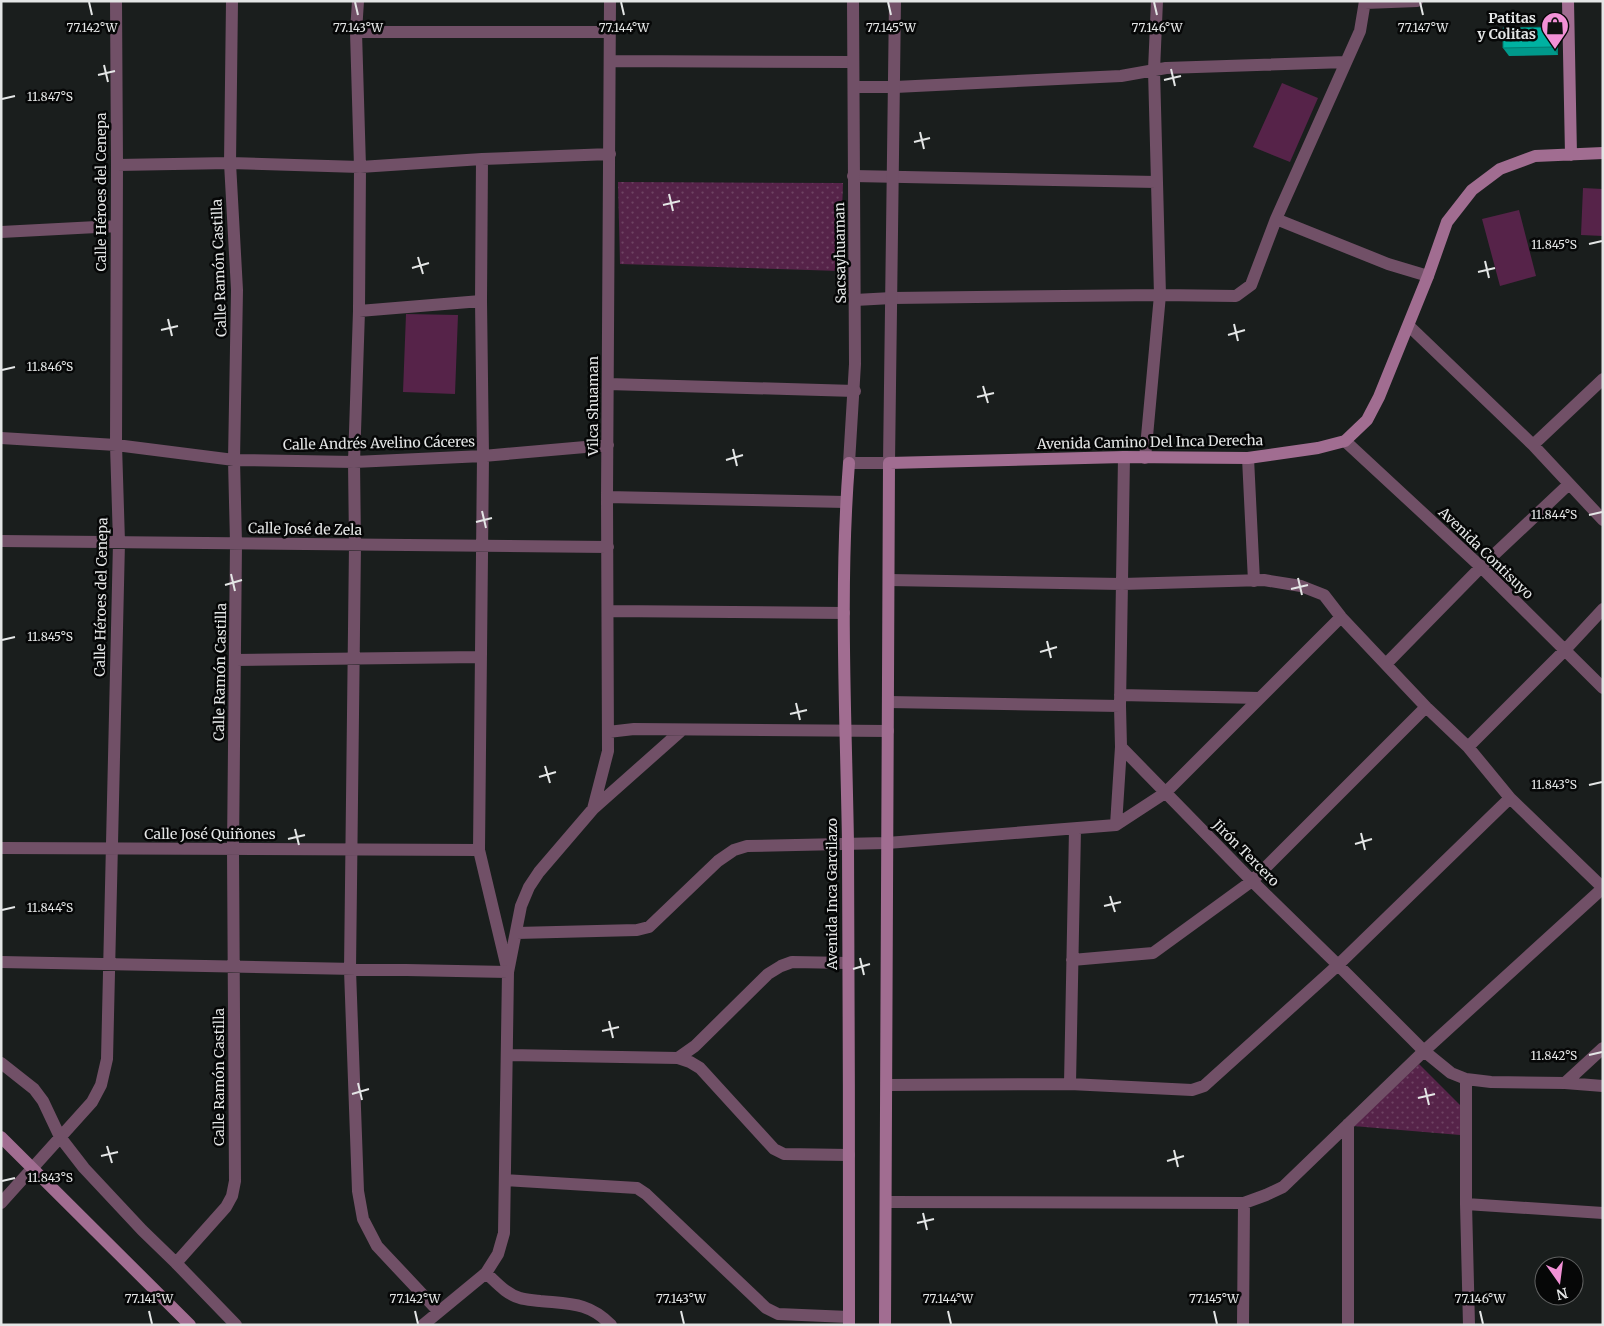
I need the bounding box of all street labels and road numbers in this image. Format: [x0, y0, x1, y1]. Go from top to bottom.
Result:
street label: Calle Héroes del Cenepa [92, 112, 110, 272]
street label: Calle Ramón Castilla [208, 198, 230, 337]
street label: Sacsayhuaman [830, 202, 850, 304]
street label: Vilca Shuaman [584, 356, 602, 457]
street label: Avenida Camino Del Inca Derecha [1036, 431, 1264, 453]
street label: Calle Andrés Avelino Cáceres [283, 432, 475, 454]
street label: Avenida Contisuyo [1434, 502, 1537, 603]
street label: Calle Héroes del Cenepa [91, 517, 111, 677]
street label: Calle José de Zela [248, 519, 363, 539]
street label: Calle Ramón Castilla [210, 602, 230, 741]
street label: Jirón Tercero [1208, 815, 1283, 890]
street label: Avenida Inca Garcilazo [823, 818, 841, 971]
street label: Calle José Quiñones [144, 825, 276, 843]
street label: Calle Ramón Castilla [210, 1008, 228, 1146]

